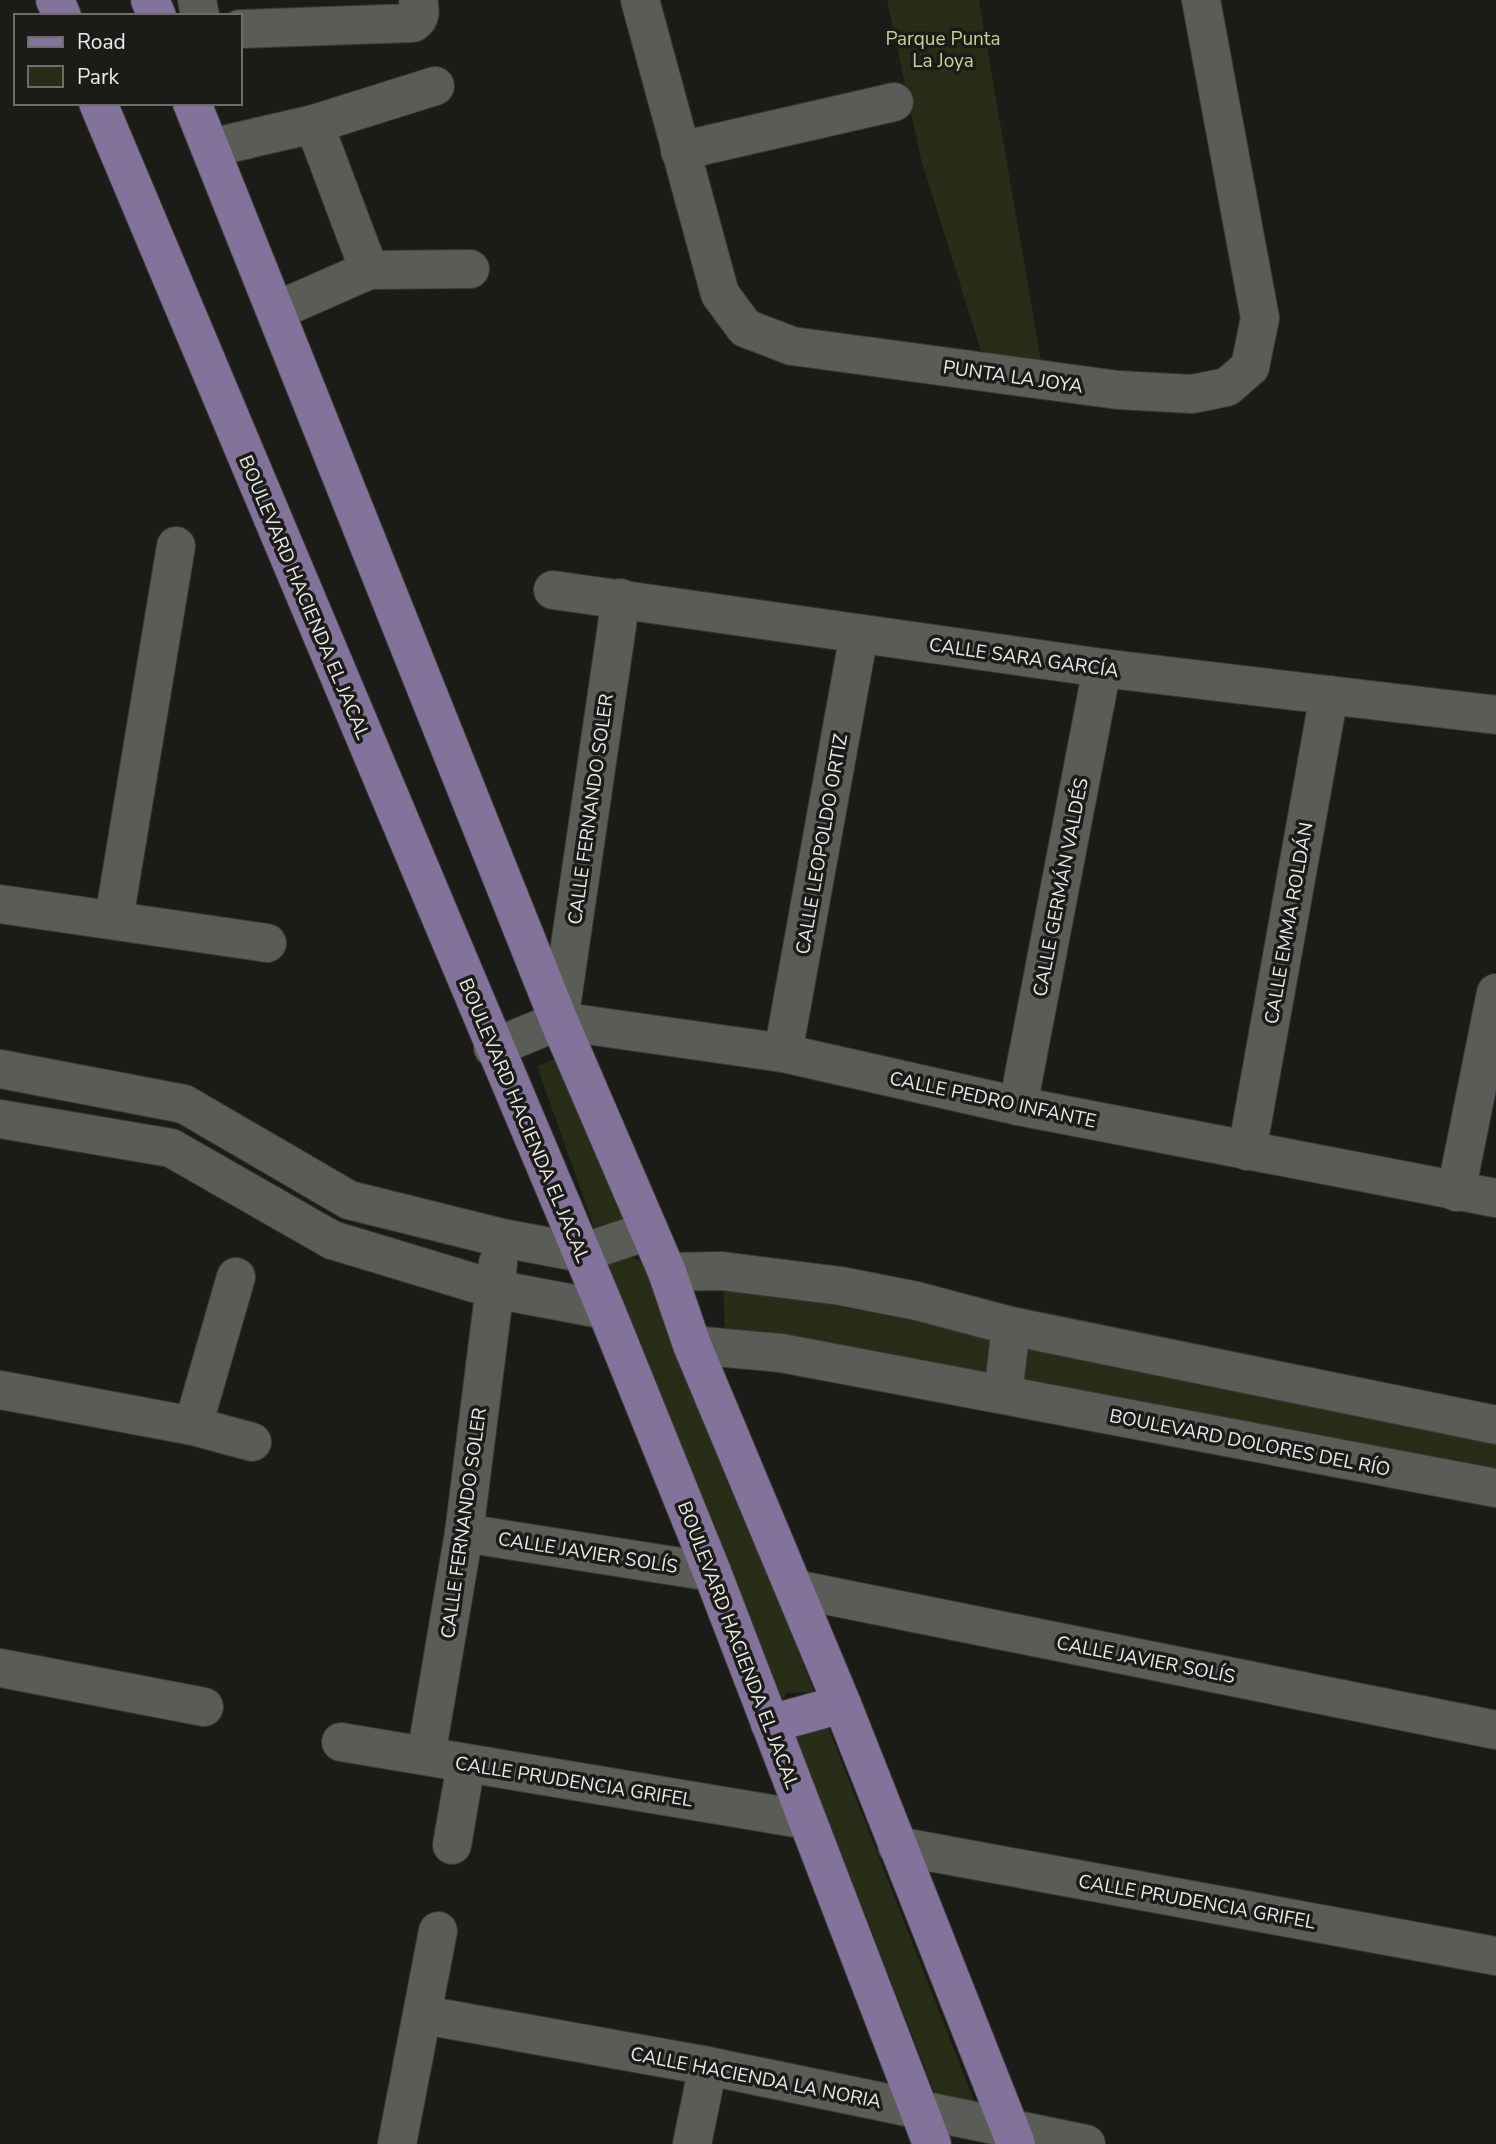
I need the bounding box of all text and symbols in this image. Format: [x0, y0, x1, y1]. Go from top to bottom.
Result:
legend [14, 14, 242, 105]
park label: Parque Punta La Joya [885, 26, 1001, 74]
text: Road [77, 28, 126, 56]
text: Park [77, 63, 119, 91]
street label: PUNTA LA JOYA [941, 354, 1085, 400]
street label: BOULEVARD HACIENDA EL JACAL [232, 451, 376, 744]
street label: CALLE SARA GARCÍA [927, 632, 1121, 684]
street label: CALLE FERNANDO SOLER [562, 692, 620, 926]
street label: CALLE LEOPOLDO ORTIZ [790, 732, 854, 956]
street label: CALLE GERMÁN VALDÉS [1027, 776, 1095, 999]
street label: CALLE EMMA ROLDÁN [1258, 820, 1320, 1026]
street label: BOULEVARD HACIENDA EL JACAL [452, 974, 596, 1267]
street label: CALLE PEDRO INFANTE [887, 1065, 1099, 1135]
street label: BOULEVARD DOLORES DEL RÍO [1107, 1403, 1393, 1483]
street label: CALLE FERNANDO SOLER [435, 1406, 493, 1640]
street label: BOULEVARD HACIENDA EL JACAL [671, 1498, 805, 1794]
street label: CALLE JAVIER SOLÍS [496, 1526, 680, 1580]
street label: CALLE JAVIER SOLÍS [1054, 1630, 1237, 1690]
street label: CALLE PRUDENCIA GRIFEL [453, 1750, 695, 1814]
street label: CALLE PRUDENCIA GRIFEL [1076, 1868, 1318, 1936]
street label: CALLE HACIENDA LA NORIA [628, 2041, 884, 2115]

